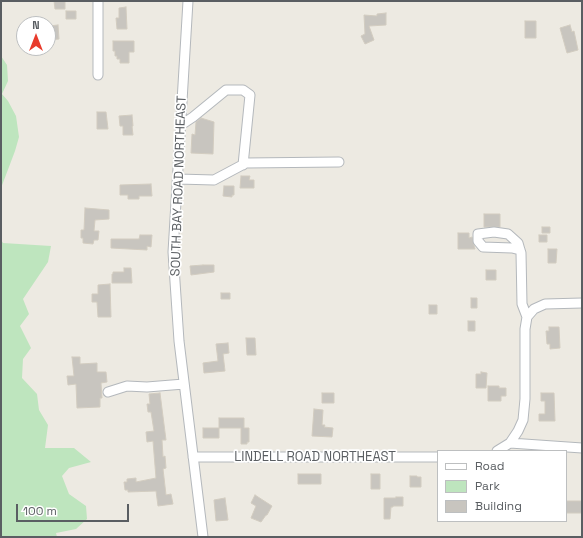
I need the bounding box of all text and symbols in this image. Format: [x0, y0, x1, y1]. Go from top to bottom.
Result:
north arrow [16, 16, 56, 56]
text: N [32, 18, 40, 32]
street label: SOUTH BAY ROAD NORTHEAST [168, 95, 190, 277]
street label: LINDELL ROAD NORTHEAST [234, 449, 396, 465]
legend [437, 450, 567, 522]
text: Road [475, 458, 504, 474]
text: Park [475, 478, 500, 494]
scale bar [18, 496, 131, 522]
text: Building [475, 498, 522, 514]
text: 100 m [23, 503, 57, 519]

